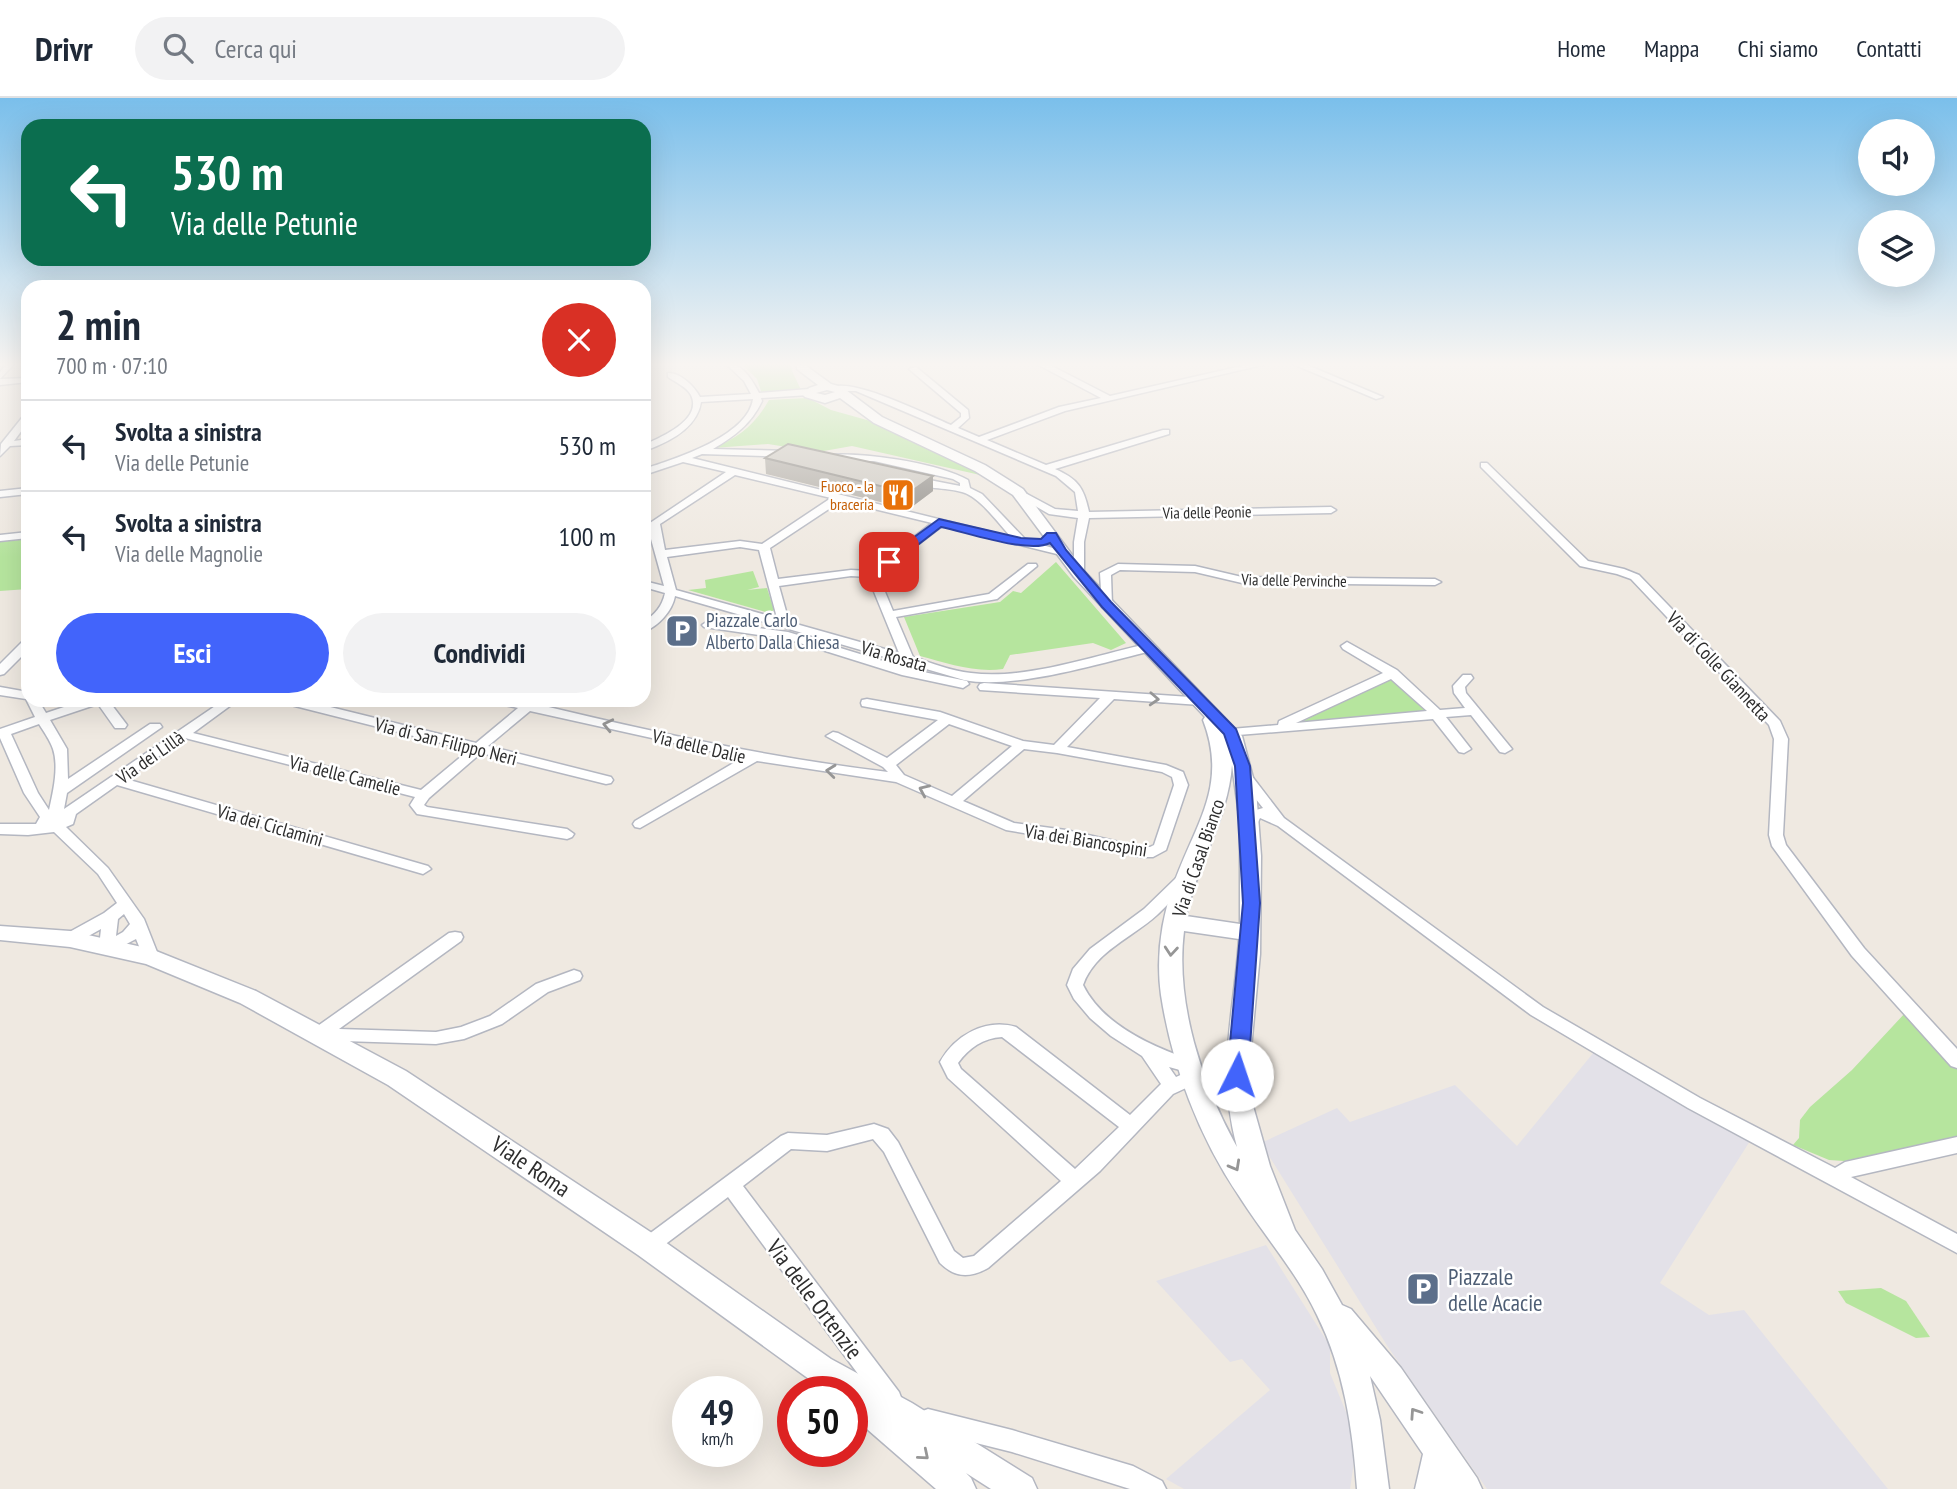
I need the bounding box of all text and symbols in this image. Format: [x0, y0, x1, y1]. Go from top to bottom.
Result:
search box [135, 17, 625, 80]
text: Drivr [35, 27, 93, 70]
icon: search [159, 29, 197, 67]
text: Cerca qui [215, 32, 297, 65]
text: Home [1557, 33, 1606, 64]
text: Mappa [1644, 33, 1699, 64]
text: Chi siamo [1737, 33, 1818, 64]
text: Contatti [1856, 33, 1922, 64]
map controls [1858, 119, 1935, 287]
button: sound [1858, 119, 1935, 196]
text: 530 m [171, 140, 284, 204]
icon: left [56, 147, 147, 238]
text: Via delle Petunie [171, 202, 358, 244]
button: layers [1858, 210, 1935, 287]
text: 2 min [56, 297, 141, 352]
button: close [542, 303, 616, 377]
text: 700 m · 07:10 [56, 351, 168, 380]
text: Svolta a sinistra [115, 415, 262, 448]
icon: left [56, 427, 94, 465]
text: 530 m [558, 429, 616, 462]
text: Via delle Petunie [115, 448, 249, 477]
place label: Fuoco - la braceria [821, 476, 874, 514]
restaurant icon: Fuoco - la braceria [879, 476, 917, 514]
street label: Via delle Peonie [1161, 501, 1252, 523]
text: Svolta a sinistra [115, 506, 262, 539]
icon: left [56, 518, 94, 556]
text: 100 m [558, 520, 616, 553]
pin [859, 532, 919, 592]
text: Via delle Magnolie [115, 539, 263, 568]
icon: arrive [870, 543, 908, 581]
street label: Via delle Pervinche [1240, 569, 1347, 591]
street label: Via di Colle Giannetta [1661, 605, 1776, 726]
place label: Piazzale Carlo Alberto Dalla Chiesa [706, 608, 840, 654]
parking icon: Piazzale Carlo Alberto Dalla Chiesa [663, 612, 701, 650]
button: Esci [56, 613, 329, 693]
button: Condividi [343, 613, 616, 693]
street label: Via Rosata [857, 635, 930, 677]
one-way arrow [1149, 691, 1160, 706]
street label: Via di San Filippo Neri [371, 711, 520, 770]
one-way arrow [602, 719, 614, 733]
street label: Via delle Dalie [649, 723, 748, 768]
street label: Via dei Lillà [111, 725, 189, 790]
street label: Via delle Camelie [286, 749, 403, 800]
one-way arrow [825, 764, 836, 779]
one-way arrow [919, 784, 931, 798]
street label: Via di Casal Bianco [1166, 796, 1229, 921]
street label: Via dei Ciclamini [213, 798, 326, 852]
street label: Via dei Biancospini [1022, 818, 1149, 862]
one-way arrow [1164, 946, 1179, 957]
position arrow [1200, 1038, 1274, 1112]
street label: Viale Roma [485, 1129, 576, 1203]
one-way arrow [1227, 1159, 1240, 1171]
street label: Via delle Ortenzie [760, 1233, 869, 1365]
place label: Piazzale delle Acacie [1448, 1262, 1543, 1317]
parking icon: Piazzale delle Acacie [1404, 1270, 1442, 1308]
speed limit sign: 50 [777, 1376, 868, 1467]
text: 49 [701, 1389, 734, 1435]
one-way arrow [1410, 1408, 1423, 1421]
text: km/h [702, 1427, 733, 1450]
one-way arrow [915, 1447, 928, 1459]

